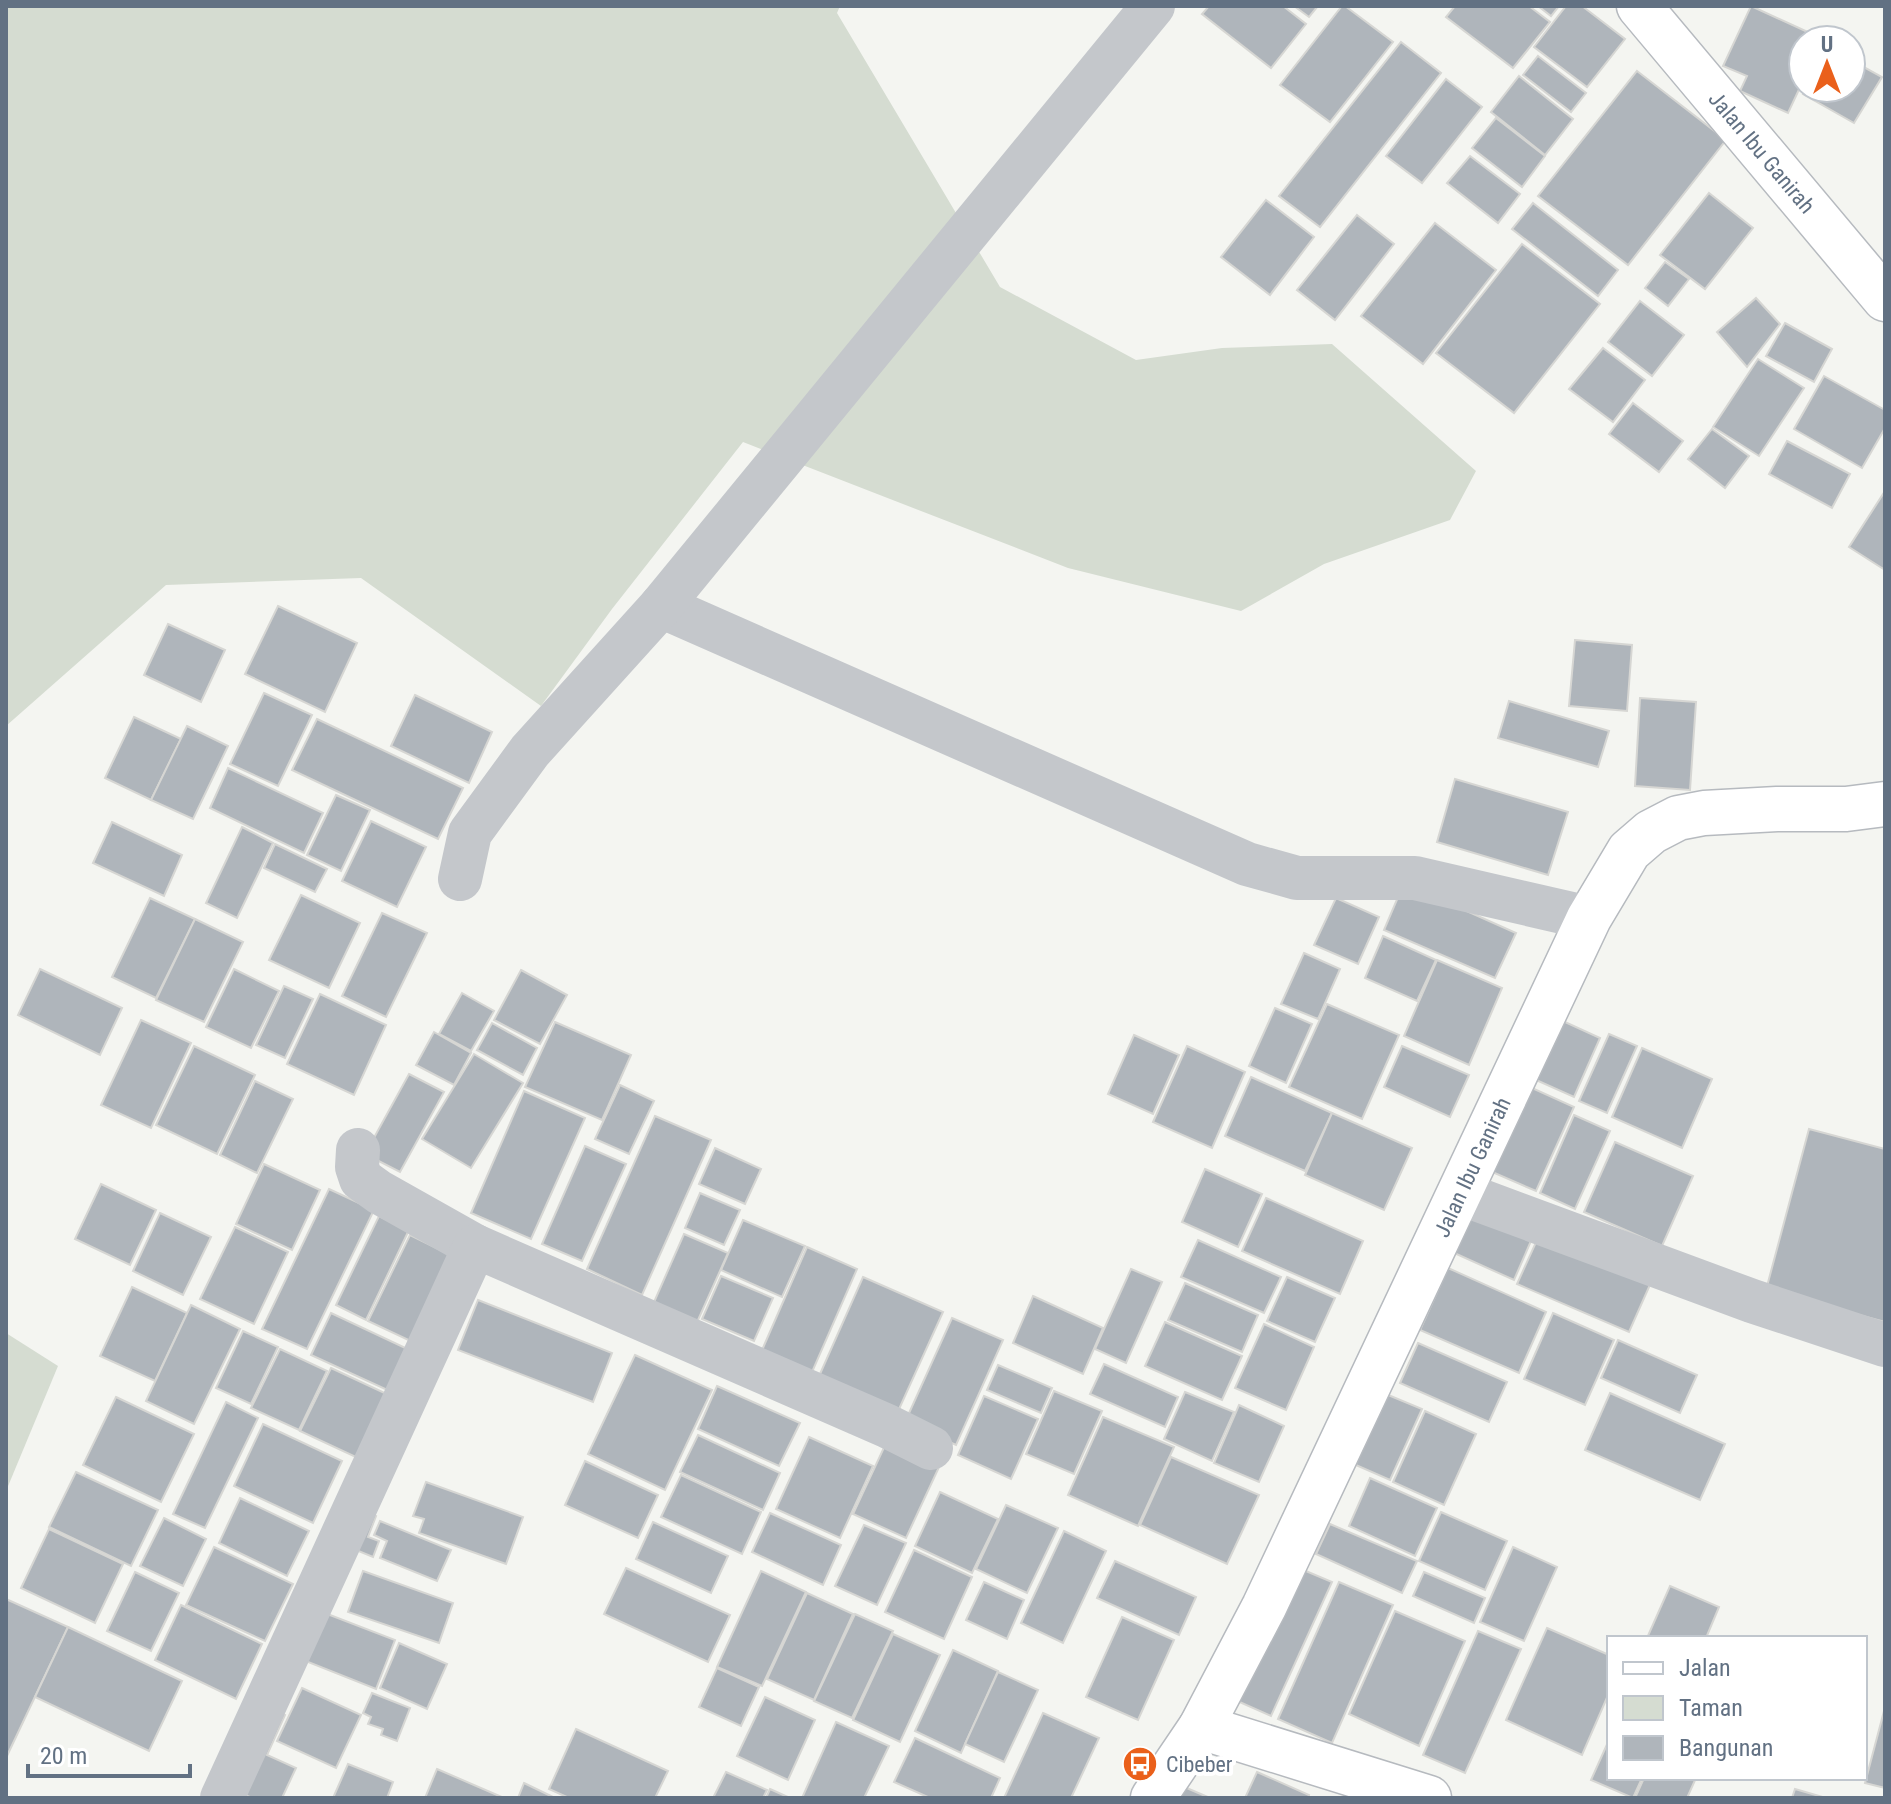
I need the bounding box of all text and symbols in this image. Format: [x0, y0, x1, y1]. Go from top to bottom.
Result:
north arrow [1787, 24, 1867, 104]
text: U [1821, 32, 1833, 57]
street label: Jalan Ibu Ganirah [1703, 86, 1820, 218]
street label: Jalan Ibu Ganirah [1429, 1093, 1516, 1241]
legend [1607, 1636, 1867, 1780]
text: Jalan [1679, 1654, 1731, 1682]
text: Taman [1679, 1694, 1743, 1722]
scale bar [28, 1728, 190, 1778]
text: Bangunan [1679, 1734, 1773, 1762]
text: 20 m [40, 1742, 87, 1770]
bus stop icon: Cibeber [1121, 1745, 1159, 1783]
place label: Cibeber [1166, 1752, 1233, 1777]

